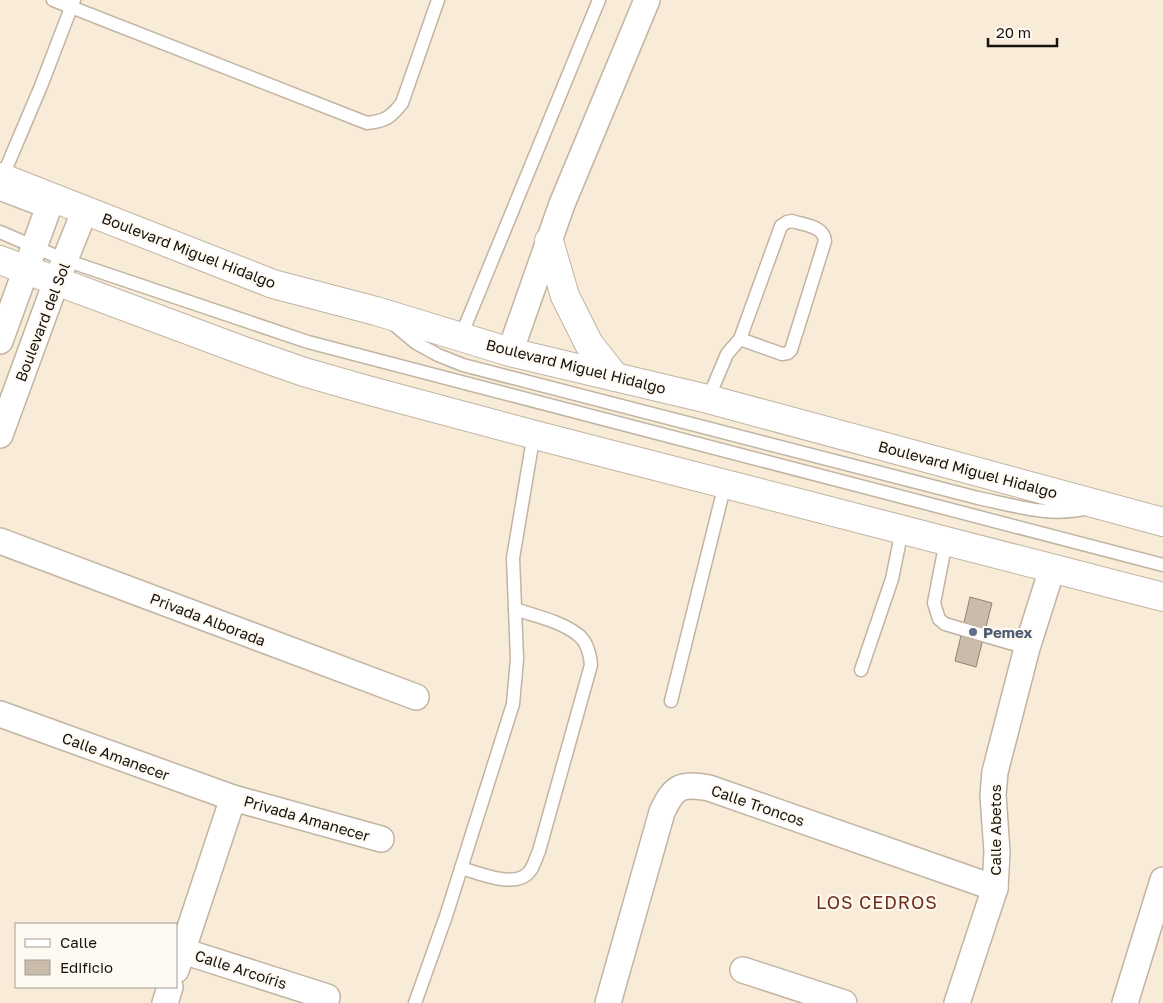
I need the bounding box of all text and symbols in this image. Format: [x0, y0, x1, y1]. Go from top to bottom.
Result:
scale bar [988, 15, 1057, 47]
text: 20 m [996, 23, 1031, 41]
street label: Boulevard Miguel Hidalgo [100, 208, 278, 292]
street label: Boulevard del Sol [11, 260, 73, 384]
street label: Boulevard Miguel Hidalgo [484, 335, 668, 397]
street label: Boulevard Miguel Hidalgo [876, 436, 1060, 502]
street label: Privada Alborada [148, 589, 268, 649]
place label: Pemex [983, 623, 1032, 641]
marker: Pemex [967, 626, 979, 638]
street label: Calle Amanecer [60, 728, 172, 784]
street label: Calle Troncos [709, 781, 807, 829]
street label: Calle Abetos [986, 784, 1004, 876]
street label: Privada Amanecer [242, 791, 372, 845]
district label: LOS CEDROS [816, 891, 938, 913]
legend [15, 923, 178, 988]
text: Calle [60, 933, 97, 951]
street label: Calle Arcoíris [193, 946, 289, 992]
text: Edificio [60, 958, 113, 976]

